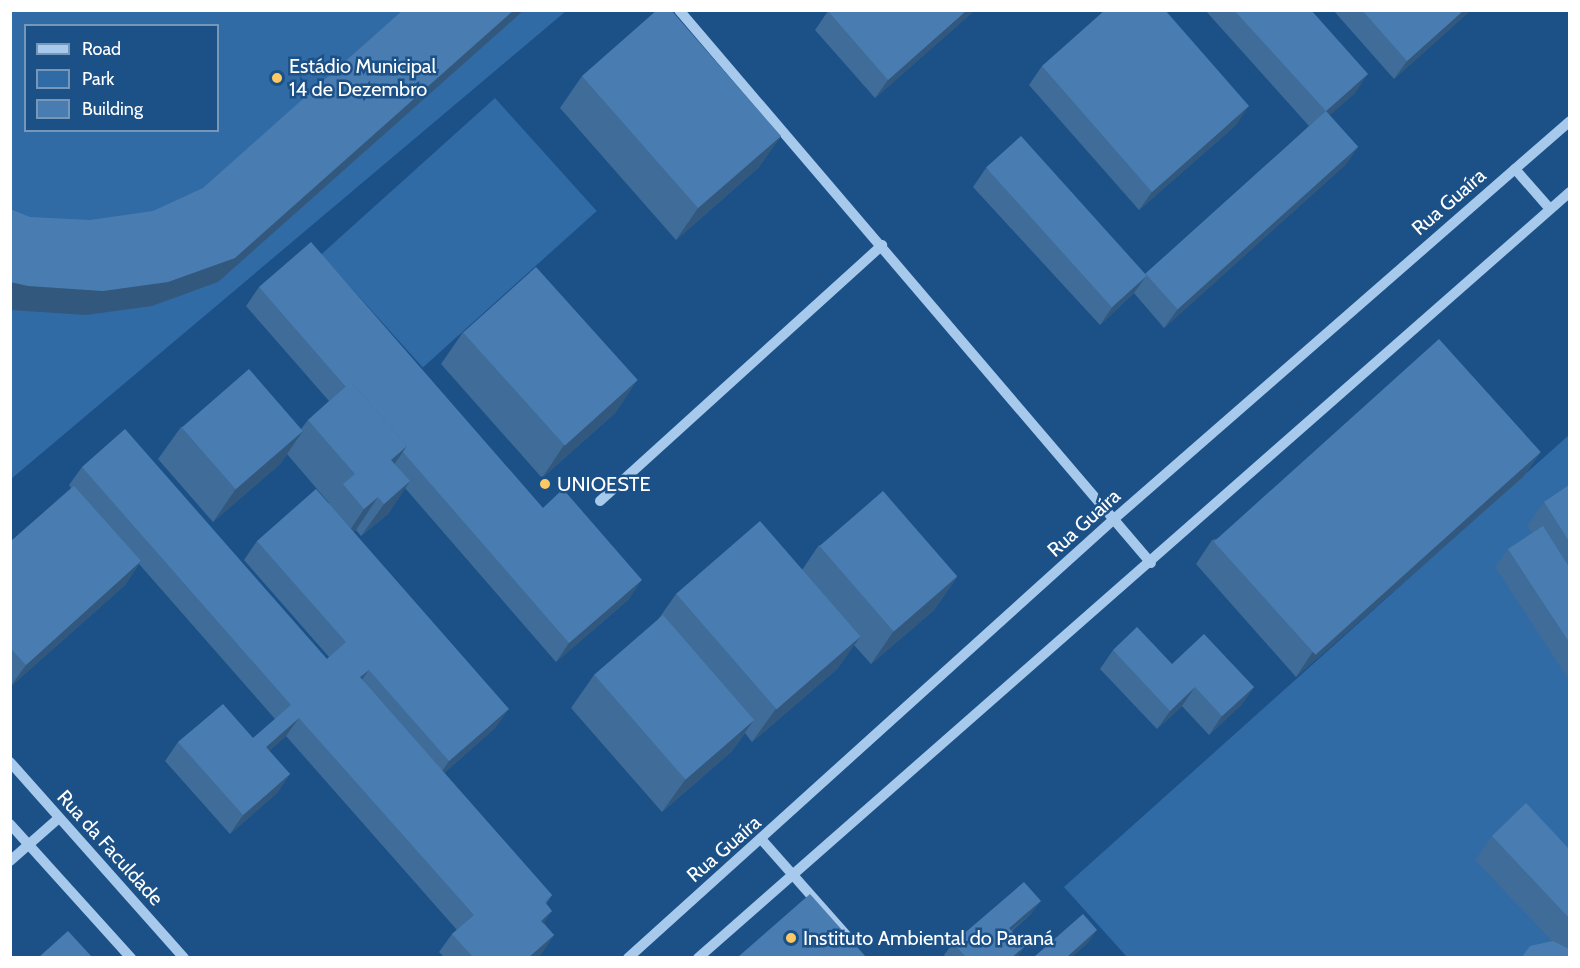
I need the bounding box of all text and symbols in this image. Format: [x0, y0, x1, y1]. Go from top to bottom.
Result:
legend [24, 24, 219, 132]
text: Road [82, 38, 121, 60]
place label: Estádio Municipal 14 de Dezembro [289, 54, 436, 101]
text: Park [82, 68, 114, 90]
marker: Estádio Municipal 14 de Dezembro [270, 71, 284, 85]
text: Building [82, 98, 143, 120]
street label: Rua Guaíra [1407, 163, 1491, 241]
place label: UNIOESTE [557, 472, 651, 496]
marker: UNIOESTE [538, 477, 552, 491]
street label: Rua Guaíra [1043, 484, 1125, 562]
street label: Rua da Faculdade [52, 785, 168, 911]
street label: Rua Guaíra [682, 810, 766, 888]
place label: Instituto Ambiental do Paraná [803, 926, 1054, 950]
marker: Instituto Ambiental do Paraná [784, 931, 798, 945]

